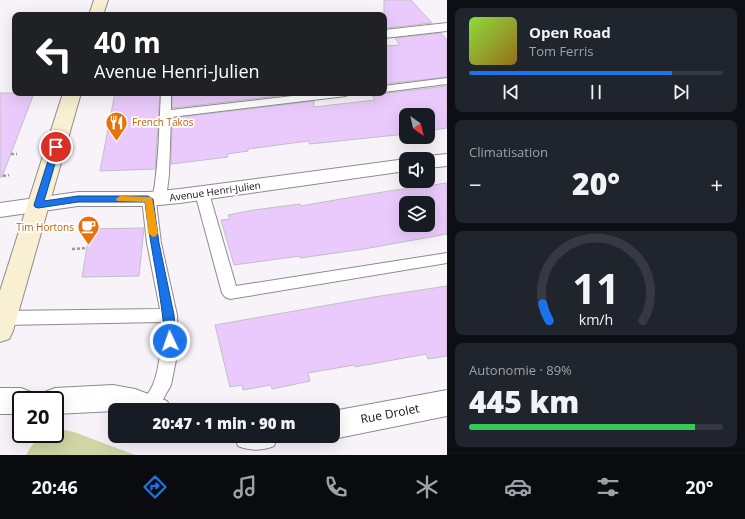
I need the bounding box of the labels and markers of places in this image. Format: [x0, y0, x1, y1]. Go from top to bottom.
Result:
restaurant icon: French Takos [103, 109, 129, 142]
place label: French Takos [132, 115, 194, 129]
pin [39, 130, 73, 164]
cafe icon: Tim Hortons [76, 214, 102, 247]
place label: Tim Hortons [16, 220, 74, 234]

